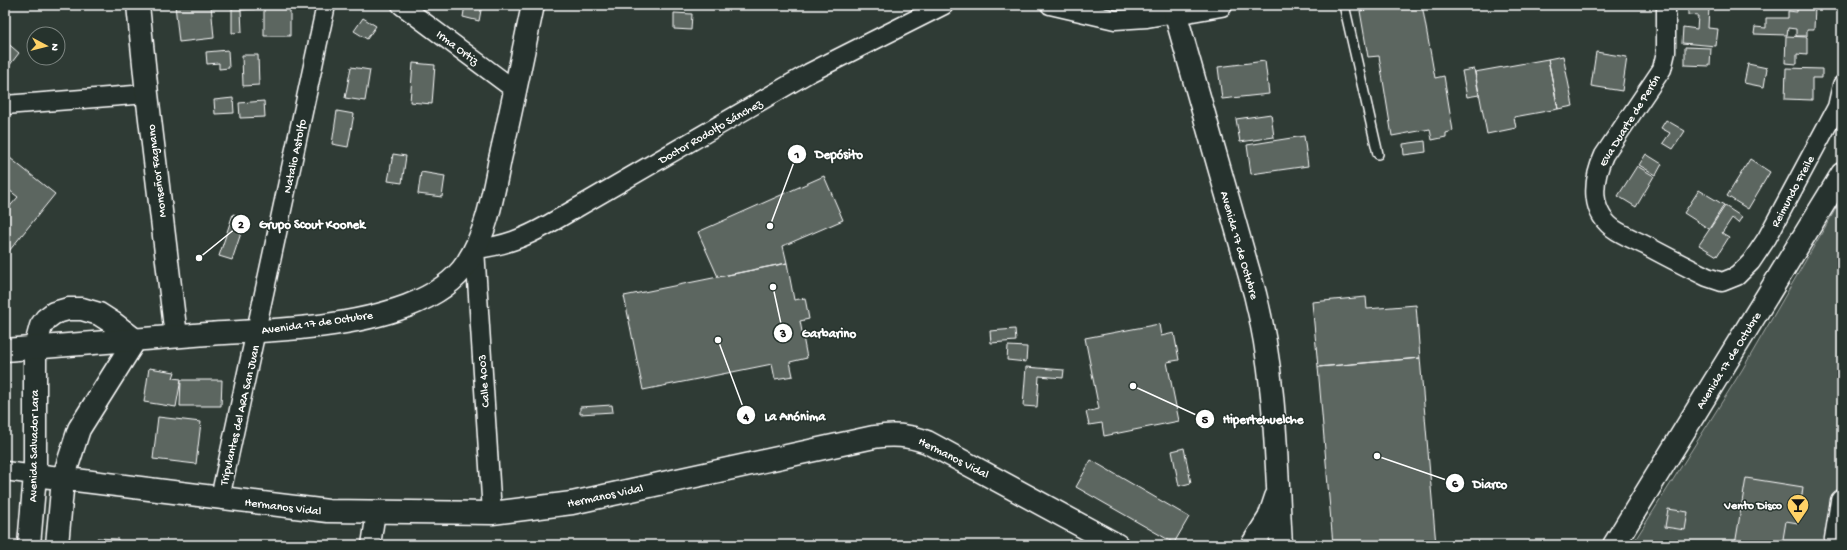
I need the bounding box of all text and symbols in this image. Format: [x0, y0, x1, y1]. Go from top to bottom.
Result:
north arrow [26, 26, 66, 66]
street label: Irma Ortiz [433, 28, 481, 69]
text: N [48, 43, 60, 51]
street label: Eva Duarte de Perón [1597, 72, 1665, 170]
street label: Doctor Rodolfo Sánchez [656, 97, 766, 169]
street label: Natalio Astolfo [281, 118, 311, 195]
street label: Monseñor Fagnano [145, 123, 171, 218]
callout: Depósito [787, 141, 871, 166]
text: Depósito [814, 148, 863, 164]
text: 1 [794, 149, 800, 163]
street label: Reimundo Freile [1769, 153, 1819, 230]
street label: Avenida 17 de Octubre [1216, 190, 1260, 302]
callout: Grupo Scout Koonek [231, 211, 373, 236]
text: Grupo Scout Koonek [259, 218, 367, 234]
text: 2 [238, 219, 244, 233]
street label: Avenida 17 de Octubre [261, 309, 375, 339]
street label: Avenida 17 de Octubre [1694, 309, 1766, 412]
callout: Garbarino [773, 320, 864, 345]
text: Garbarino [802, 327, 856, 342]
text: 3 [779, 328, 786, 342]
street label: Tripulantes del ARA San Juan [218, 344, 264, 488]
street label: Calle 4003 [476, 354, 494, 408]
street label: Avenida Salvador Lara [27, 389, 43, 502]
callout: La Anónima [736, 403, 833, 428]
callout: Hipertehuelche [1195, 406, 1312, 431]
text: La Anónima [764, 410, 826, 425]
text: 4 [742, 411, 749, 425]
text: Hipertehuelche [1223, 413, 1305, 429]
text: 5 [1202, 414, 1209, 428]
street label: Hermanos Vidal [915, 435, 991, 483]
callout: Diarco [1445, 471, 1515, 496]
text: 6 [1452, 478, 1459, 492]
text: Diarco [1472, 478, 1507, 493]
street label: Hermanos Vidal [566, 482, 645, 512]
bar icon: Vento Disco [1785, 492, 1811, 525]
street label: Hermanos Vidal [244, 496, 322, 520]
place label: Vento Disco [1723, 500, 1783, 514]

